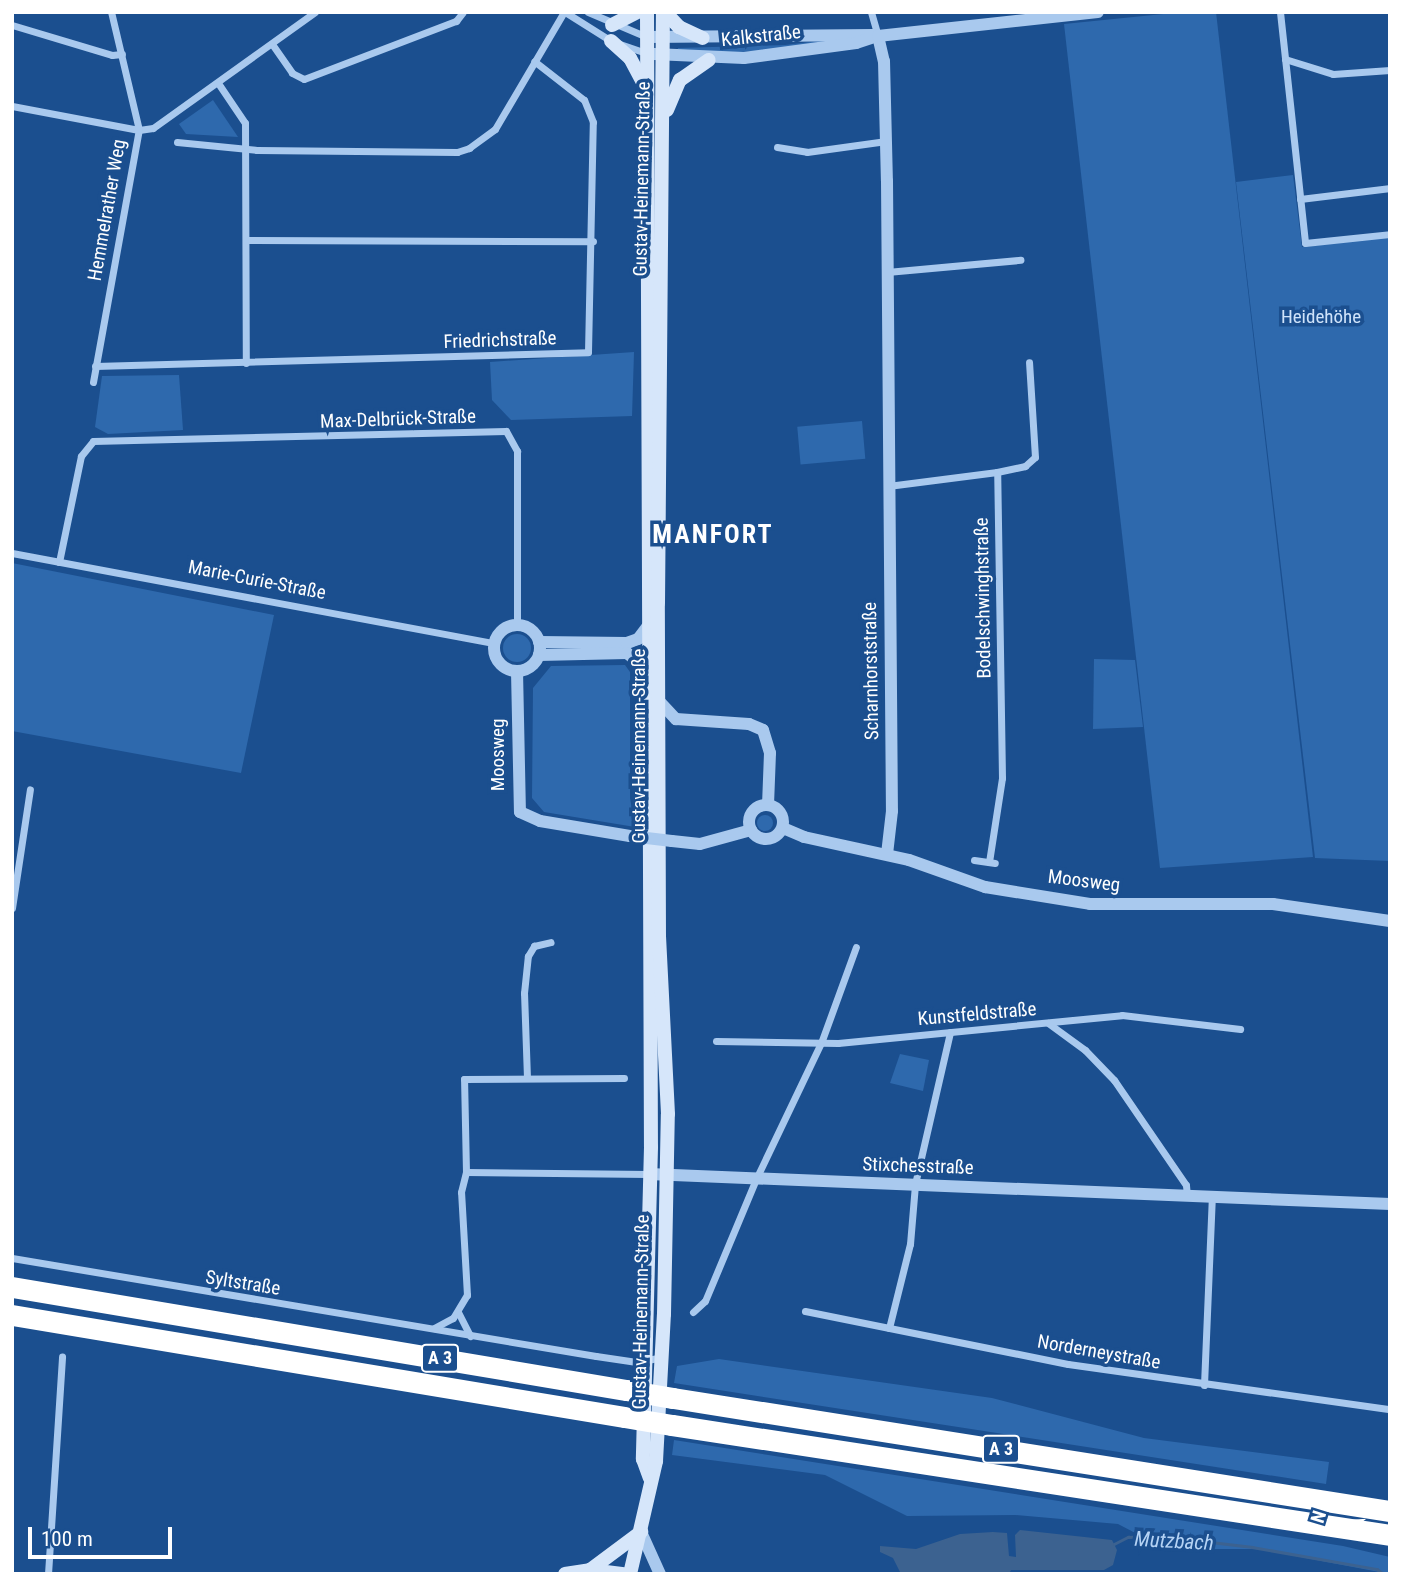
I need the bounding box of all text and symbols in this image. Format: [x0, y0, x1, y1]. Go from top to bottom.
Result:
street label: Kalkstraße [720, 20, 802, 52]
street label: Gustav-Heinemann-Straße [629, 81, 655, 277]
street label: Hemmelrather Weg [83, 137, 131, 283]
park label: Heidehöhe [1281, 306, 1361, 328]
street label: Friedrichstraße [443, 327, 557, 353]
street label: Max-Delbrück-Straße [320, 405, 476, 433]
street label: Bodelschwinghstraße [970, 517, 996, 679]
district label: MANFORT [653, 519, 773, 551]
street label: Marie-Curie-Straße [186, 555, 328, 605]
street label: Scharnhorststraße [858, 602, 884, 740]
street label: Gustav-Heinemann-Straße [628, 648, 650, 844]
street label: Moosweg [487, 719, 509, 791]
street label: Moosweg [1047, 865, 1121, 897]
street label: Kunstfeldstraße [917, 997, 1037, 1031]
street label: Stixchesstraße [862, 1153, 974, 1179]
street label: Gustav-Heinemann-Straße [628, 1214, 654, 1410]
street label: Syltstraße [204, 1266, 282, 1300]
street label: Norderneystraße [1036, 1330, 1162, 1374]
road number: A 3 [421, 1344, 459, 1372]
road number: A 3 [982, 1434, 1020, 1464]
north arrow [1304, 1488, 1374, 1558]
text: N [1306, 1508, 1331, 1526]
scale bar [32, 1512, 175, 1556]
water label: Mutzbach [1134, 1526, 1214, 1556]
text: 100 m [41, 1527, 93, 1551]

